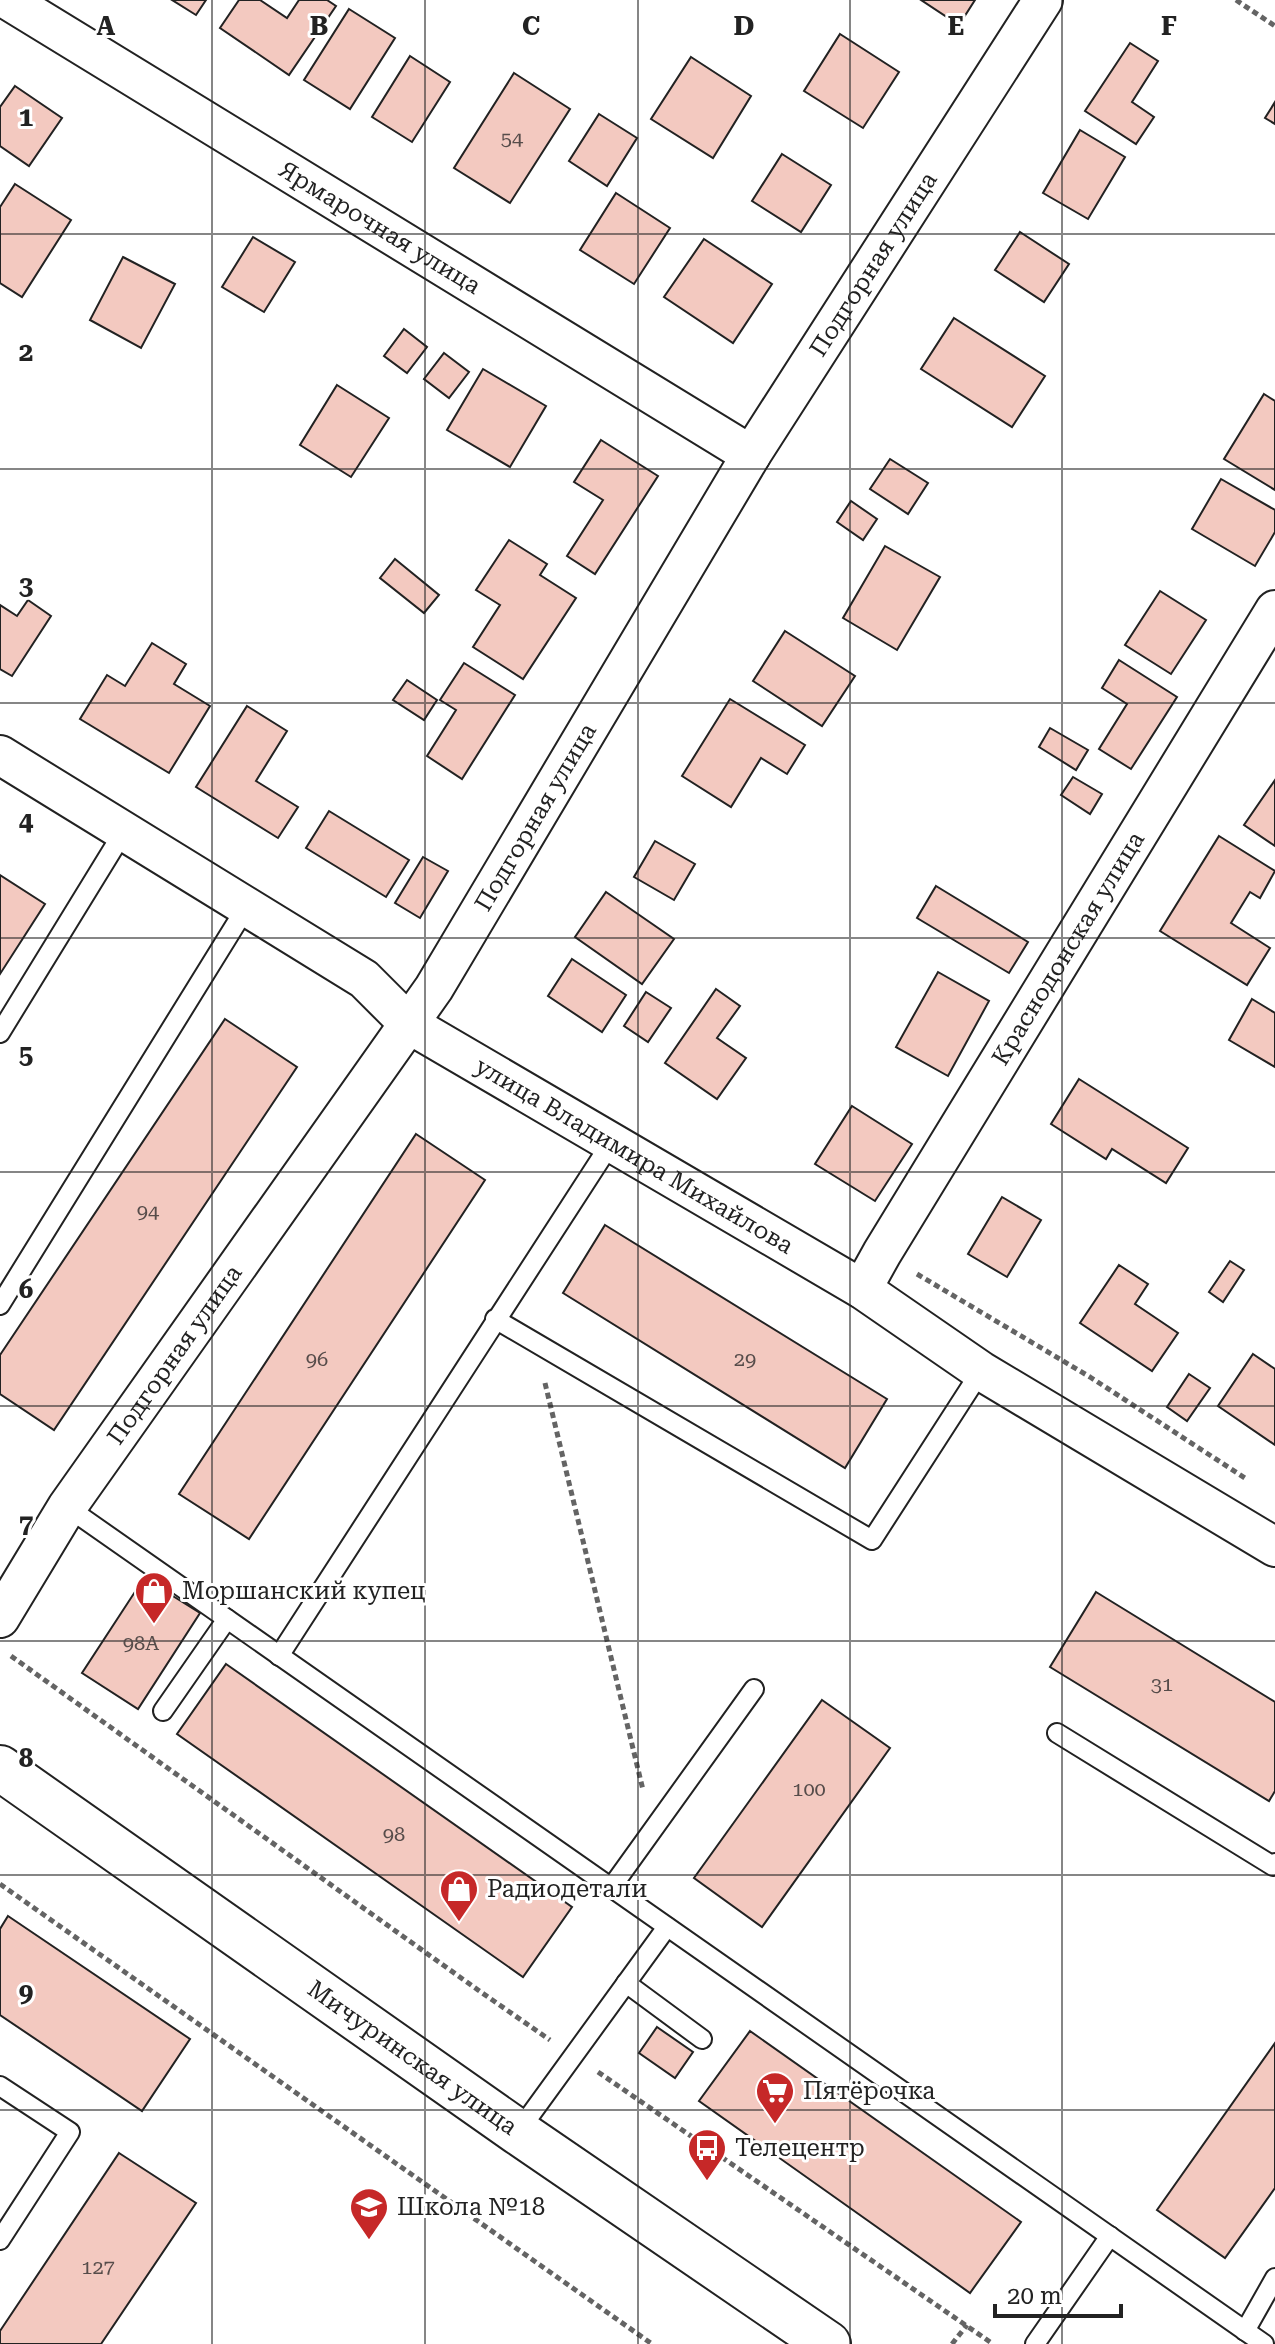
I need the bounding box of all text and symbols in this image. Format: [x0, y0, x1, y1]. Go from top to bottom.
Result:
text: A [97, 11, 116, 41]
text: B [310, 11, 328, 41]
text: C [522, 11, 540, 41]
text: D [734, 11, 754, 41]
text: E [948, 11, 964, 41]
text: F [1161, 11, 1177, 41]
text: 1 [19, 102, 33, 132]
house number: 54 [501, 126, 524, 150]
street label: Ярмарочная улица [274, 155, 486, 300]
street label: Подгорная улица [804, 167, 943, 362]
text: 2 [19, 337, 33, 367]
text: 3 [19, 571, 33, 601]
street label: Подгорная улица [469, 718, 602, 916]
text: 4 [19, 806, 34, 836]
street label: Краснодонская улица [986, 827, 1150, 1070]
text: 5 [19, 1040, 33, 1070]
street label: улица Владимира Михайлова [470, 1052, 798, 1260]
house number: 94 [137, 1199, 160, 1223]
street label: Подгорная улица [102, 1260, 248, 1450]
text: 6 [19, 1274, 33, 1304]
house number: 96 [306, 1347, 328, 1371]
house number: 29 [734, 1347, 756, 1371]
text: 7 [19, 1509, 33, 1539]
shop icon: Моршанский купец [133, 1570, 175, 1625]
place label: Моршанский купец [182, 1577, 426, 1605]
house number: 98А [123, 1631, 159, 1655]
house number: 31 [1151, 1672, 1173, 1696]
text: 8 [19, 1743, 34, 1773]
house number: 100 [792, 1777, 826, 1801]
house number: 98 [383, 1822, 405, 1846]
shop icon: Радиодетали [438, 1868, 480, 1923]
place label: Радиодетали [487, 1875, 647, 1903]
street label: Мичуринская улица [302, 1975, 523, 2141]
text: 9 [19, 1978, 33, 2008]
supermarket icon: Пятёрочка [754, 2070, 796, 2125]
place label: Пятёрочка [803, 2077, 935, 2105]
bus stop icon: Телецентр [686, 2127, 728, 2182]
place label: Телецентр [735, 2134, 865, 2162]
school or university icon: Школа №18 [348, 2186, 390, 2241]
place label: Школа №18 [397, 2193, 545, 2221]
house number: 127 [81, 2255, 115, 2279]
scale bar [995, 2268, 1121, 2318]
text: 20 m [1007, 2282, 1062, 2310]

